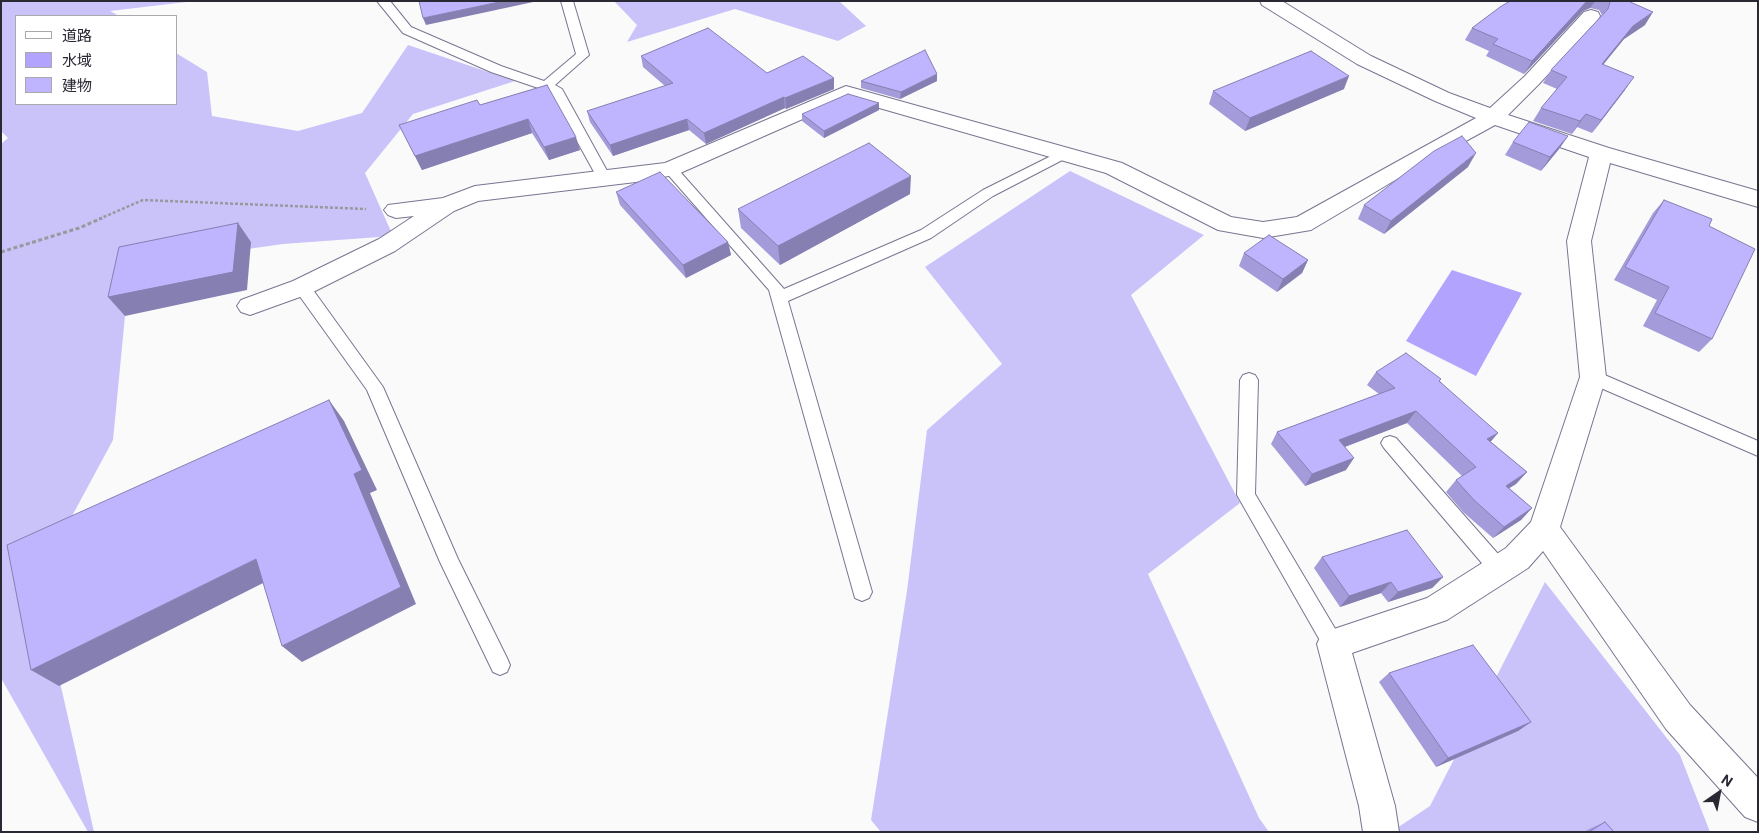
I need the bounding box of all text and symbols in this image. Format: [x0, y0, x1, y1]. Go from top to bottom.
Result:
legend [15, 15, 178, 105]
text: 道路 [62, 27, 92, 45]
text: 水域 [62, 52, 92, 70]
text: 建物 [62, 77, 92, 95]
north arrow [1694, 768, 1744, 818]
text: N [1719, 771, 1736, 790]

